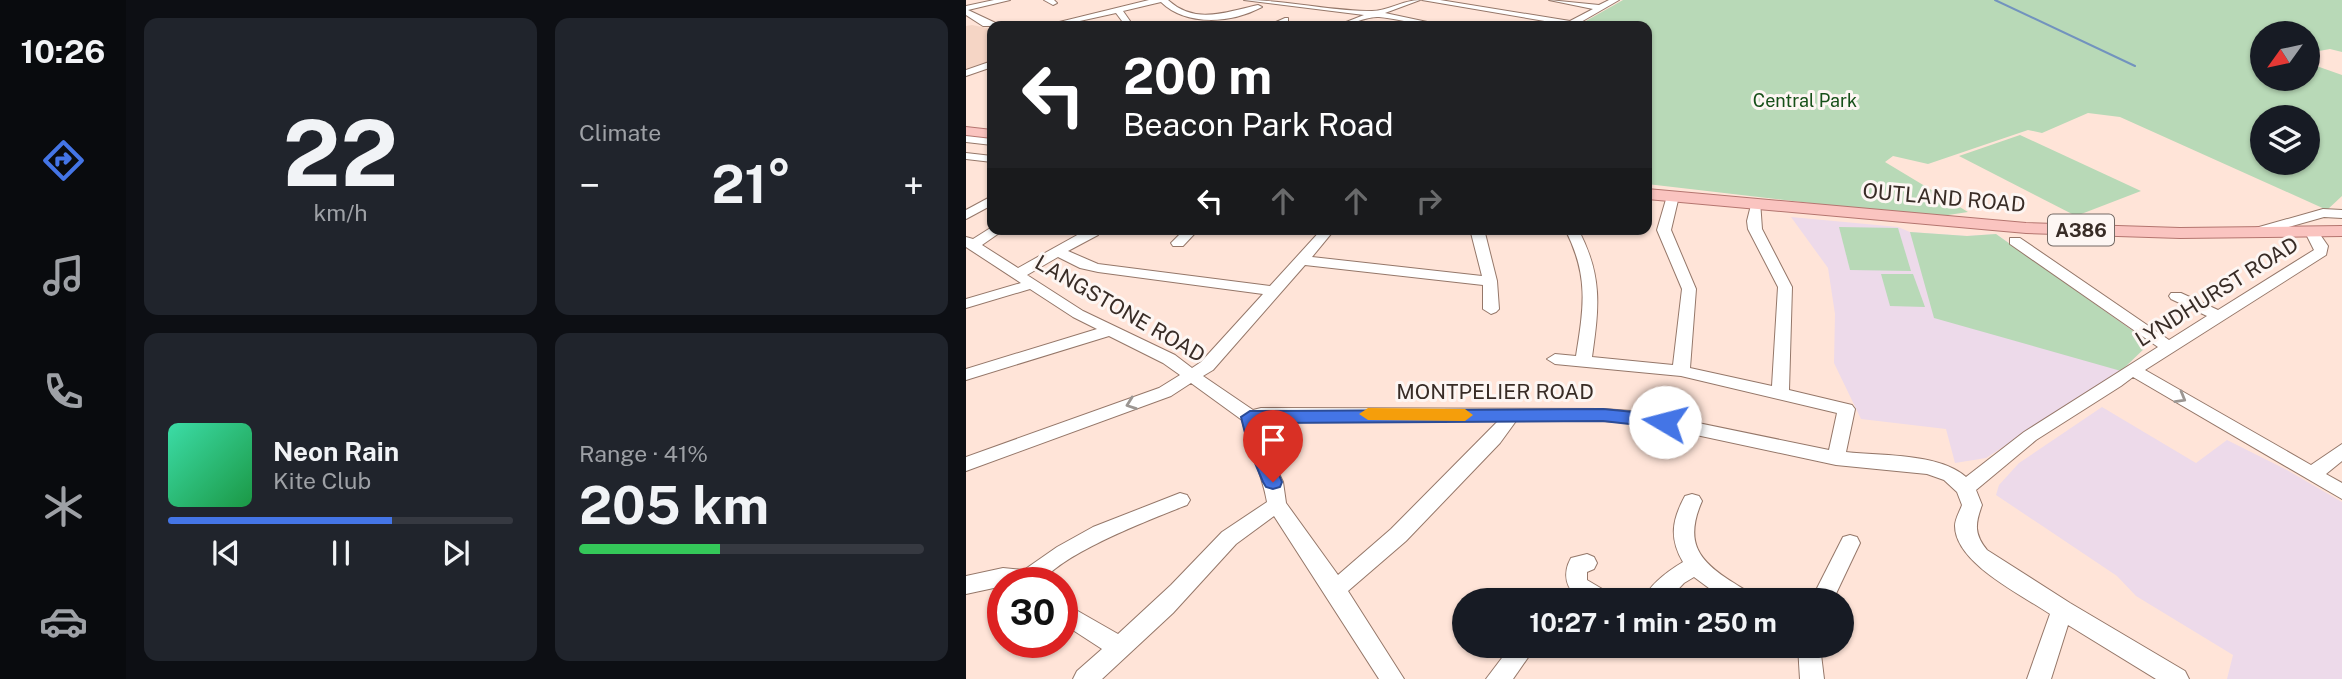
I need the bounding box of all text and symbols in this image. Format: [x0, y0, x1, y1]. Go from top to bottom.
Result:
north arrow [2250, 21, 2320, 91]
map controls [2250, 21, 2320, 175]
text: 10:26 [20, 33, 106, 70]
text: 200 m [1123, 47, 1272, 105]
icon: left [1008, 49, 1099, 140]
park label: Central Park [1753, 90, 1857, 111]
text: 22 [283, 100, 398, 206]
button: layers [2250, 105, 2320, 175]
text: Beacon Park Road [1123, 106, 1394, 143]
text: Climate [579, 119, 661, 146]
icon: directions [39, 136, 88, 185]
text: 21° [712, 154, 791, 215]
text: − [579, 163, 600, 208]
text: + [903, 163, 924, 208]
street label: OUTLAND ROAD [1862, 178, 2026, 217]
icon: left [1191, 182, 1229, 220]
icon: ahead [1264, 182, 1302, 220]
icon: ahead [1337, 182, 1375, 220]
icon: right [1410, 182, 1448, 220]
text: km/h [313, 199, 368, 226]
road number: A386 [2048, 214, 2114, 246]
street label: LYNDHURST ROAD [2131, 231, 2303, 352]
street label: LANGSTONE ROAD [1031, 250, 1210, 367]
icon: music [39, 251, 88, 300]
icon: phone [39, 367, 88, 416]
street label: MONTPELIER ROAD [1396, 379, 1594, 404]
position arrow [1628, 385, 1702, 459]
one-way arrow [2174, 390, 2186, 403]
one-way arrow [1126, 396, 1138, 410]
pin [1243, 410, 1303, 482]
icon: arrive [1254, 421, 1292, 459]
text: Neon Rain [273, 436, 399, 467]
text: Range · 41% [579, 440, 708, 467]
text: Kite Club [273, 467, 371, 494]
text: 205 km [579, 475, 769, 536]
icon: climate [39, 482, 88, 531]
icon: previous [207, 534, 245, 572]
icon: pause [322, 534, 360, 572]
icon: next [437, 534, 475, 572]
speed limit sign: 30 [987, 567, 1078, 658]
icon: car [39, 597, 88, 646]
text: 10:27 · 1 min · 250 m [1529, 607, 1777, 638]

